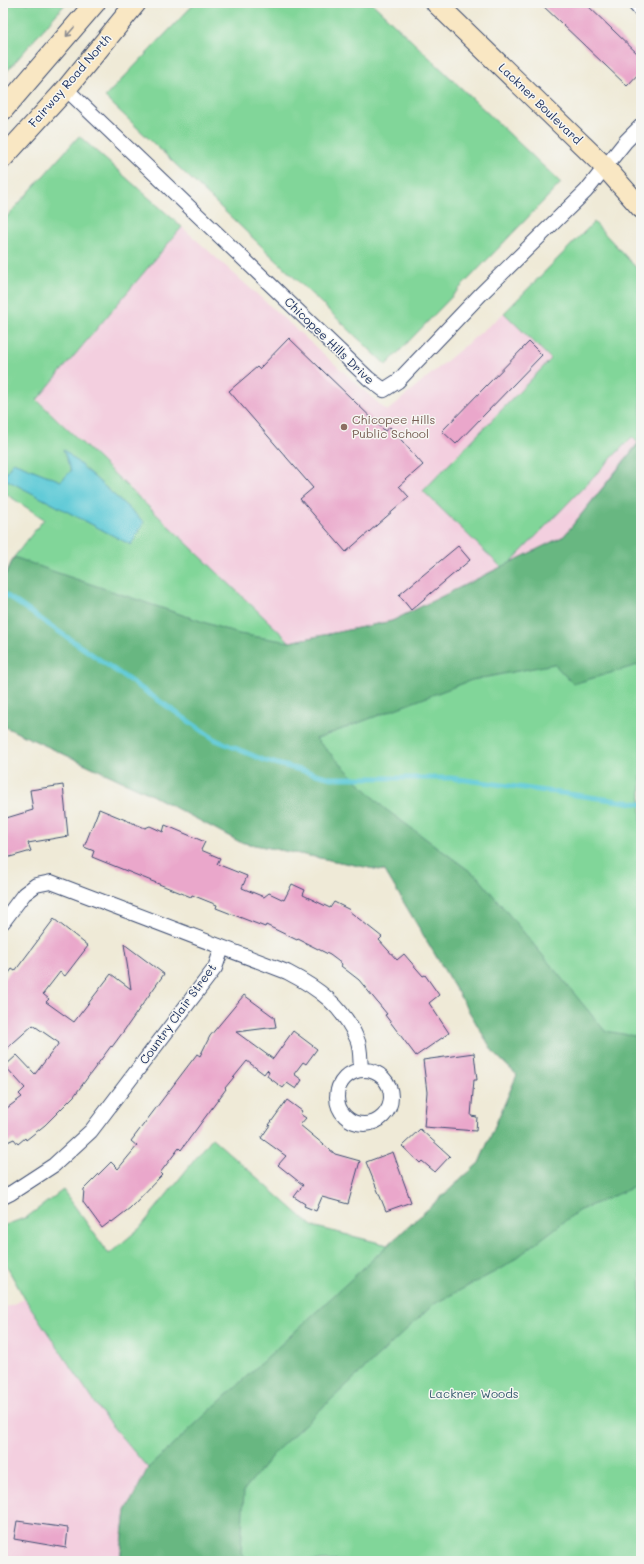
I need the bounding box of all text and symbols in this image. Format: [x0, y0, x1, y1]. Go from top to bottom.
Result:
one-way arrow [65, 27, 74, 38]
street label: Fairway Road North [24, 30, 114, 130]
street label: Lackner Boulevard [496, 59, 586, 148]
street label: Chicopee Hills Drive [281, 293, 378, 387]
place label: Chicopee Hills Public School [352, 411, 436, 441]
marker: Chicopee Hills Public School [339, 422, 349, 432]
street label: Country Clair Street [135, 960, 219, 1067]
park label: Lackner Woods [429, 1385, 519, 1401]

